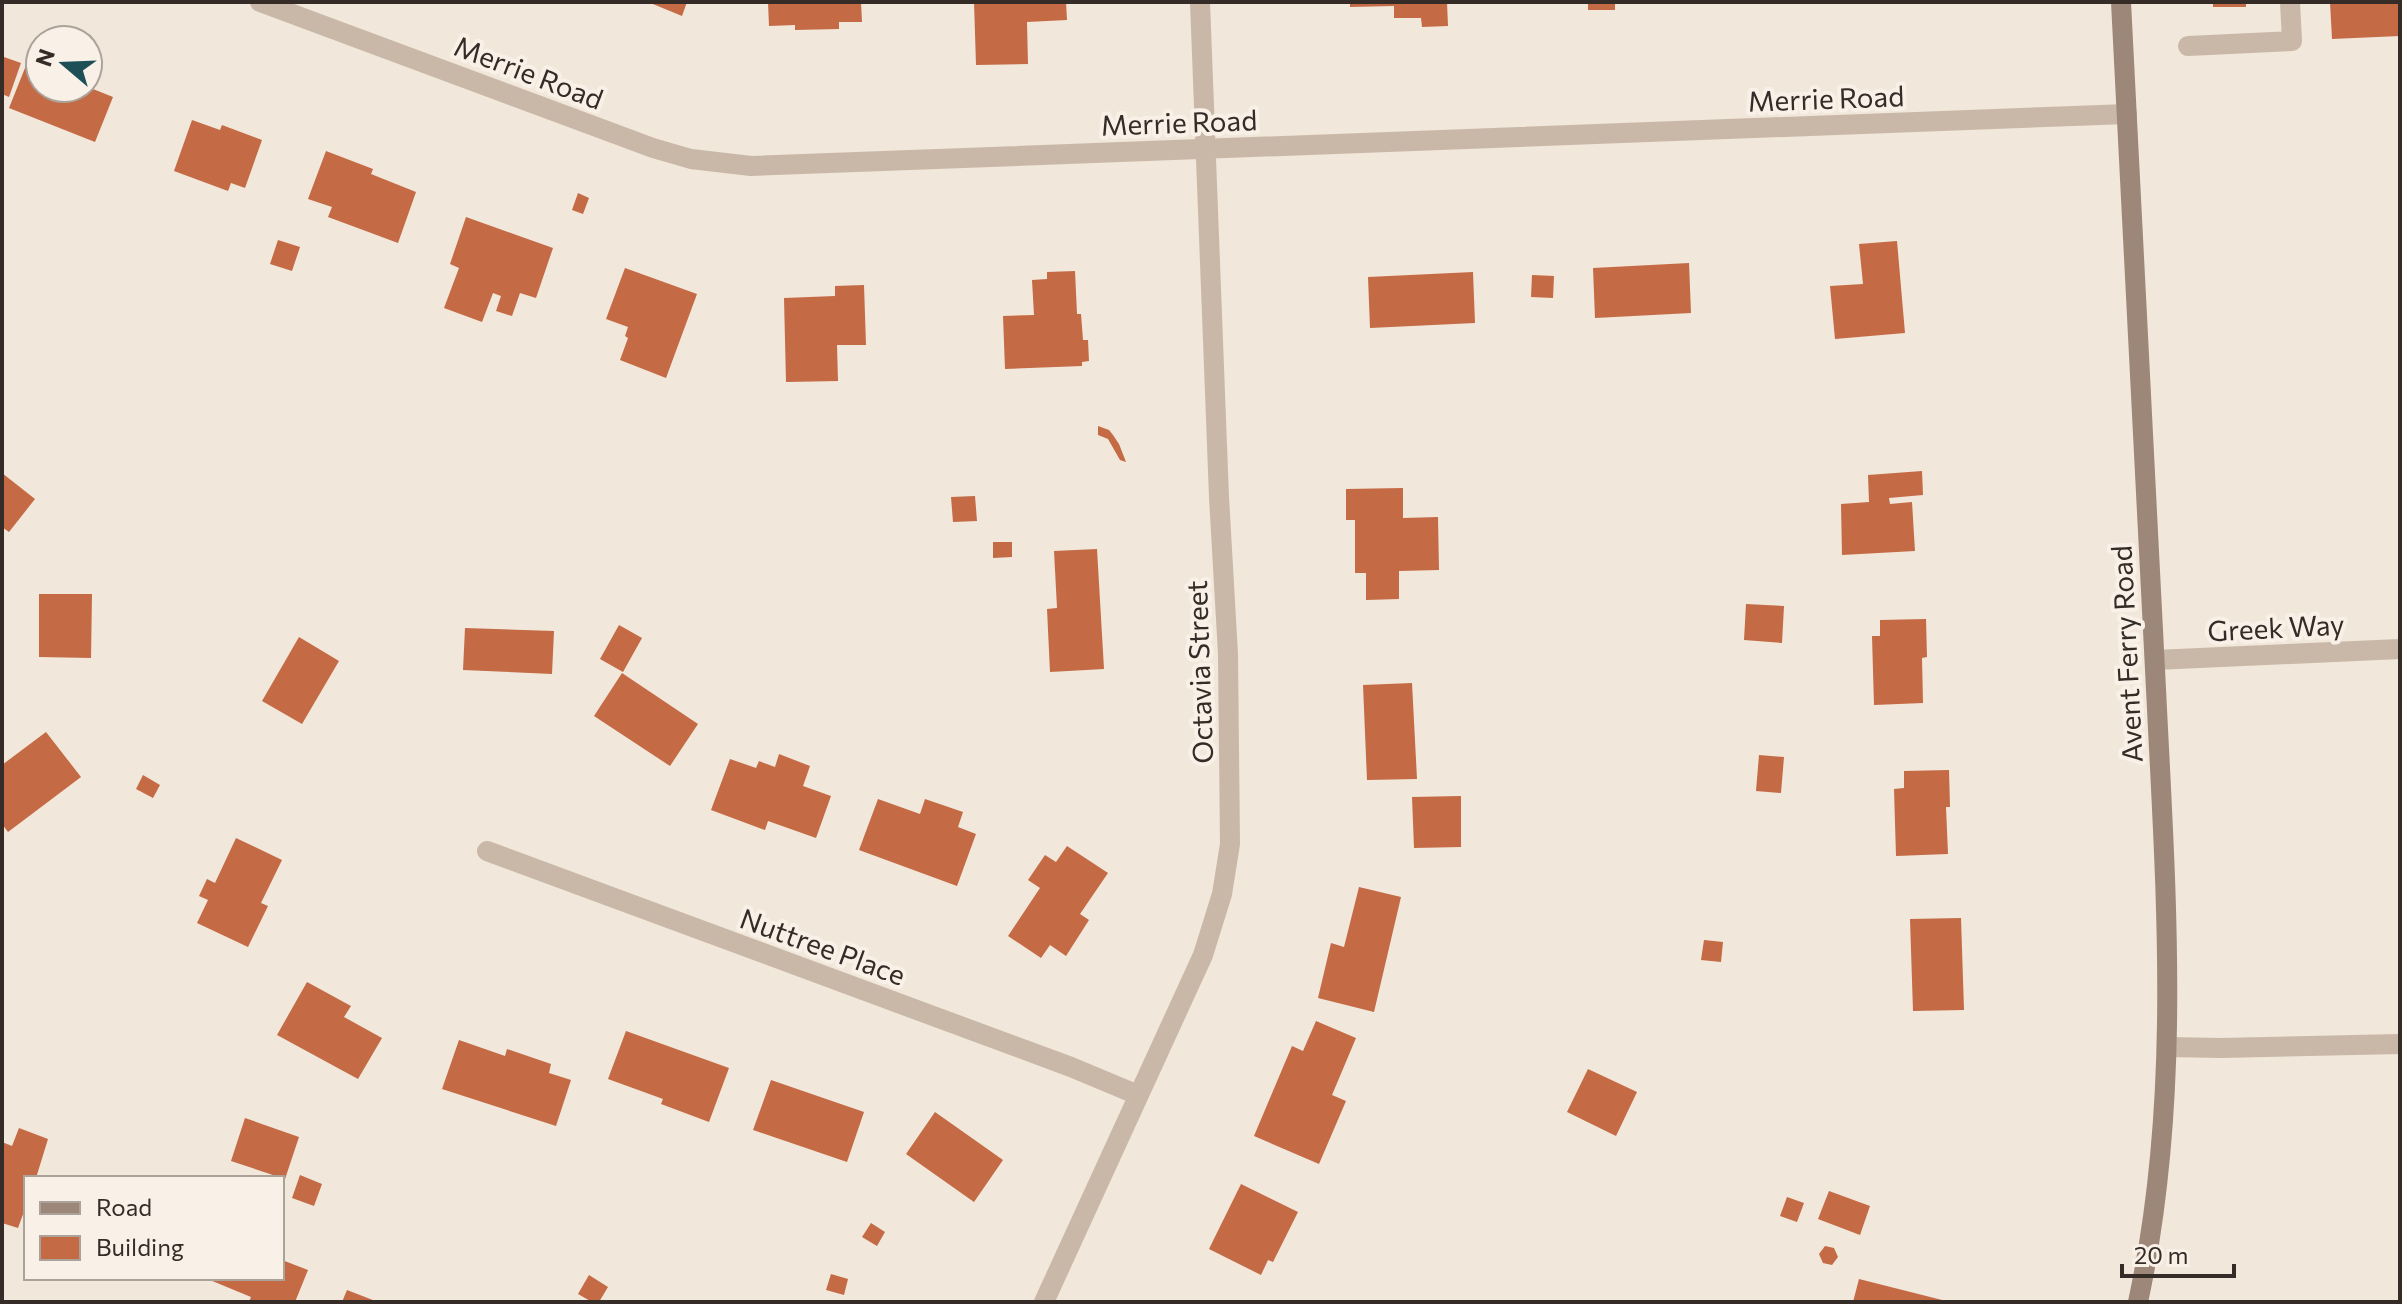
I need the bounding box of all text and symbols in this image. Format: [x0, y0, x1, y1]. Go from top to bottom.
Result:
north arrow [24, 24, 104, 104]
street label: Merrie Road [450, 28, 608, 116]
text: N [29, 45, 60, 70]
street label: Merrie Road [1747, 78, 1905, 118]
street label: Merrie Road [1100, 102, 1258, 142]
street label: Avent Ferry Road [2103, 544, 2149, 764]
street label: Octavia Street [1179, 580, 1219, 764]
street label: Greek Way [2207, 606, 2345, 648]
street label: Nuttree Place [736, 900, 910, 992]
legend [24, 1176, 284, 1280]
text: Road [96, 1192, 152, 1221]
scale bar [2122, 1228, 2234, 1278]
text: Building [96, 1232, 184, 1261]
text: 20 m [2134, 1240, 2188, 1269]

